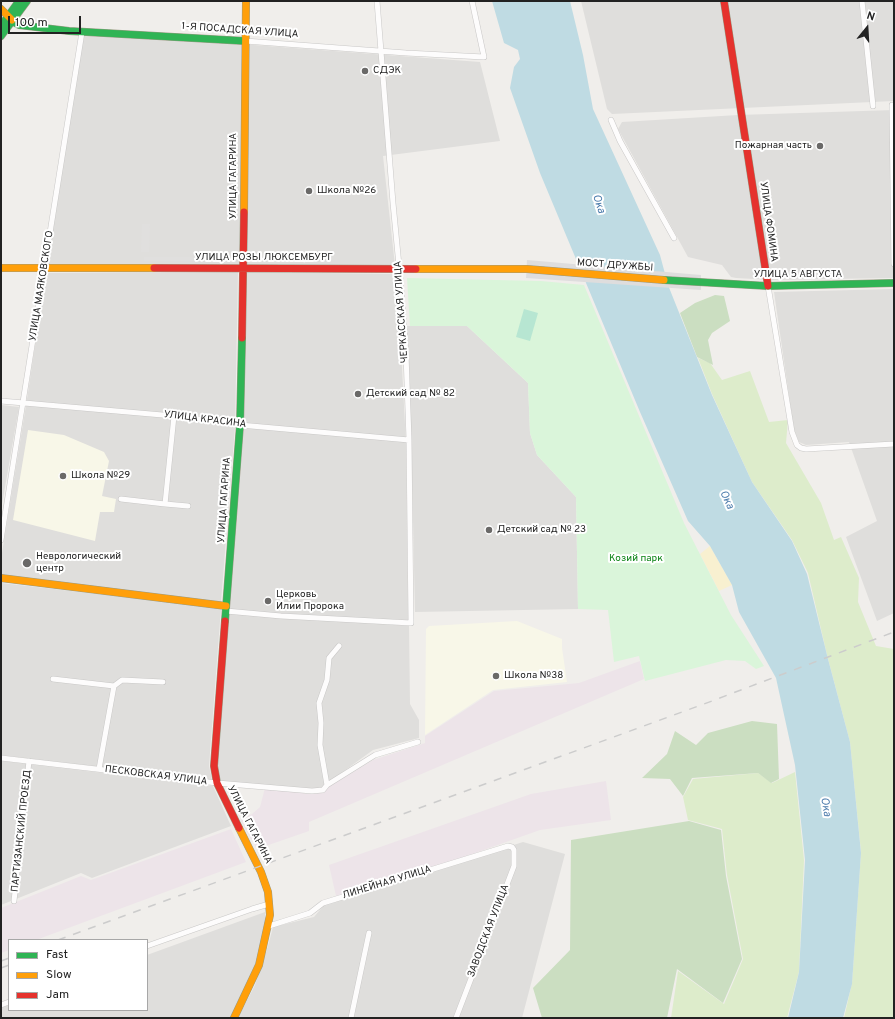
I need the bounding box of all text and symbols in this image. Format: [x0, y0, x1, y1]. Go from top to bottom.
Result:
scale bar [10, 8, 83, 34]
north arrow [847, 8, 887, 48]
text: N [865, 9, 877, 24]
text: 100 m [15, 15, 48, 31]
street label: 1-Я ПОСАДСКАЯ УЛИЦА [181, 21, 299, 41]
place label: СДЭК [373, 65, 401, 77]
marker: СДЭК [360, 66, 370, 76]
street label: УЛИЦА ГАГАРИНА [228, 133, 240, 219]
place label: Пожарная часть [735, 140, 812, 152]
marker: Пожарная часть [815, 141, 825, 151]
street label: УЛИЦА ФОМИНА [756, 181, 780, 263]
place label: Школа №26 [317, 185, 376, 197]
marker: Школа №26 [304, 186, 314, 196]
water label: Ока [589, 193, 607, 215]
street label: УЛИЦА МАЯКОВСКОГО [27, 230, 57, 342]
street label: УЛИЦА РОЗЫ ЛЮКСЕМБУРГ [195, 252, 333, 264]
street label: МОСТ ДРУЖБЫ [576, 257, 654, 275]
street label: ЧЕРКАССКАЯ УЛИЦА [392, 260, 412, 364]
street label: УЛИЦА 5 АВГУСТА [754, 269, 842, 281]
place label: Детский сад № 82 [366, 388, 455, 400]
marker: Детский сад № 82 [353, 389, 363, 399]
street label: УЛИЦА КРАСИНА [163, 409, 247, 431]
street label: УЛИЦА ГАГАРИНА [216, 457, 234, 543]
place label: Школа №29 [71, 470, 130, 482]
marker: Школа №29 [58, 471, 68, 481]
water label: Ока [716, 488, 736, 512]
place label: Детский сад № 23 [497, 524, 586, 536]
marker: Детский сад № 23 [484, 525, 494, 535]
place label: Неврологический центр [36, 551, 121, 574]
park label: Козий парк [609, 553, 663, 565]
marker: Неврологический центр [21, 557, 33, 569]
place label: Церковь Илии Пророка [276, 589, 344, 612]
marker: Церковь Илии Пророка [263, 596, 273, 606]
place label: Школа №38 [504, 670, 563, 682]
marker: Школа №38 [491, 671, 501, 681]
street label: ПЕСКОВСКАЯ УЛИЦА [104, 764, 208, 788]
street label: ПАРТИЗАНСКИЙ ПРОЕЗД [10, 769, 34, 893]
street label: УЛИЦА ГАГАРИНА [224, 784, 274, 866]
water label: Ока [817, 796, 833, 818]
street label: ЛИНЕЙНАЯ УЛИЦА [341, 864, 433, 902]
street label: ЗАВОДСКАЯ УЛИЦА [466, 883, 512, 979]
legend [8, 939, 148, 1011]
text: Fast [46, 947, 68, 963]
text: Slow [46, 967, 72, 983]
text: Jam [46, 987, 69, 1003]

